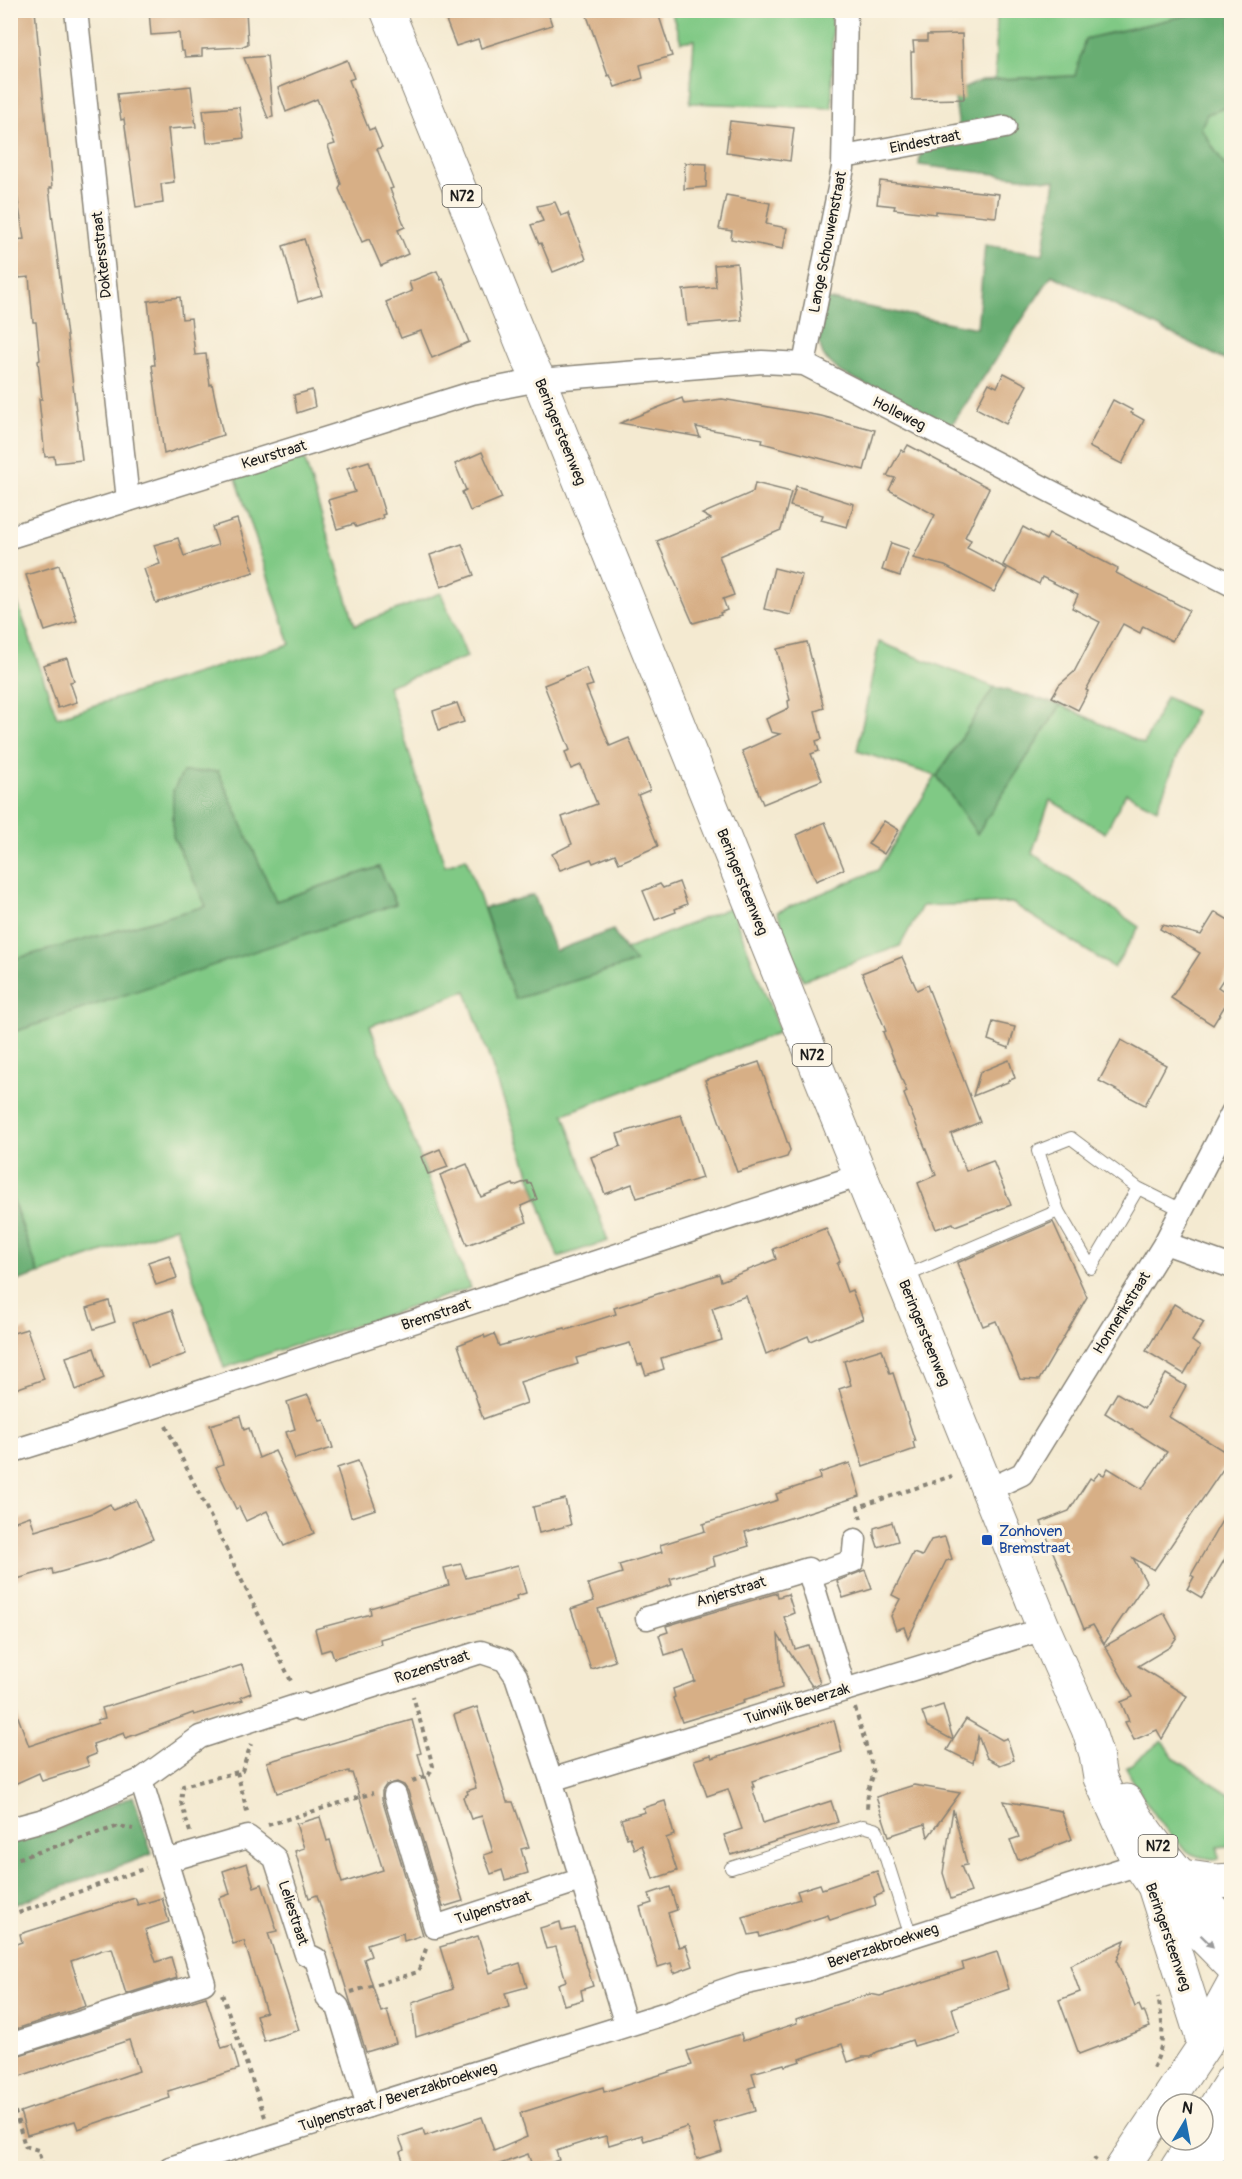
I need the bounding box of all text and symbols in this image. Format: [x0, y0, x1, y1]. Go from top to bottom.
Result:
street label: Eindestraat [888, 126, 963, 158]
street label: Lange Schouwenstraat [805, 169, 851, 314]
road number: N72 [442, 185, 482, 207]
street label: Doktersstraat [88, 210, 116, 299]
street label: Beringersteenweg [530, 376, 590, 488]
street label: Holleweg [869, 393, 929, 435]
street label: Keurstraat [239, 436, 310, 474]
street label: Beringersteenweg [712, 826, 772, 938]
road number: N72 [792, 1044, 832, 1066]
street label: Honnerikstraat [1089, 1267, 1155, 1358]
street label: Beringersteenweg [894, 1277, 954, 1389]
street label: Bremstraat [399, 1295, 474, 1335]
place label: Zonhoven Bremstraat [999, 1522, 1072, 1558]
marker: Zonhoven Bremstraat [980, 1533, 994, 1547]
street label: Anjerstraat [694, 1572, 769, 1612]
street label: Rozenstraat [392, 1646, 473, 1688]
street label: Tuinwijk Beverzak [742, 1679, 853, 1729]
road number: N72 [1138, 1835, 1178, 1857]
street label: Leliestraat [274, 1878, 313, 1949]
street label: Beringersteenweg [1141, 1880, 1195, 1994]
street label: Tulpenstraat [452, 1886, 534, 1929]
street label: Beverzakbroekweg [825, 1919, 941, 1973]
one-way arrow [1200, 1934, 1214, 1948]
street label: Tulpenstraat / Beverzakbroekweg [296, 2058, 500, 2136]
north arrow [1155, 2092, 1215, 2152]
text: N [1180, 2097, 1195, 2119]

